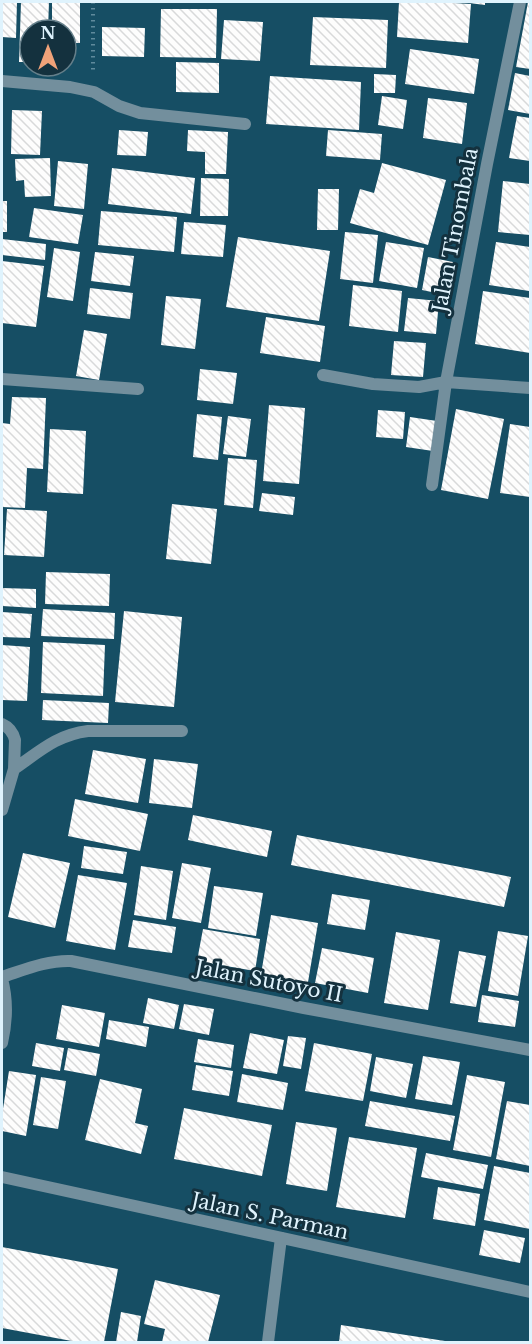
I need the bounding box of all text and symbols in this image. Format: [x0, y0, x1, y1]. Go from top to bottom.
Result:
north arrow [18, 18, 78, 78]
text: N [40, 23, 56, 43]
street label: Jalan Tinombala [427, 145, 483, 317]
street label: Jalan Sutoyo II [190, 954, 345, 1007]
street label: Jalan S. Parman [186, 1187, 351, 1244]

